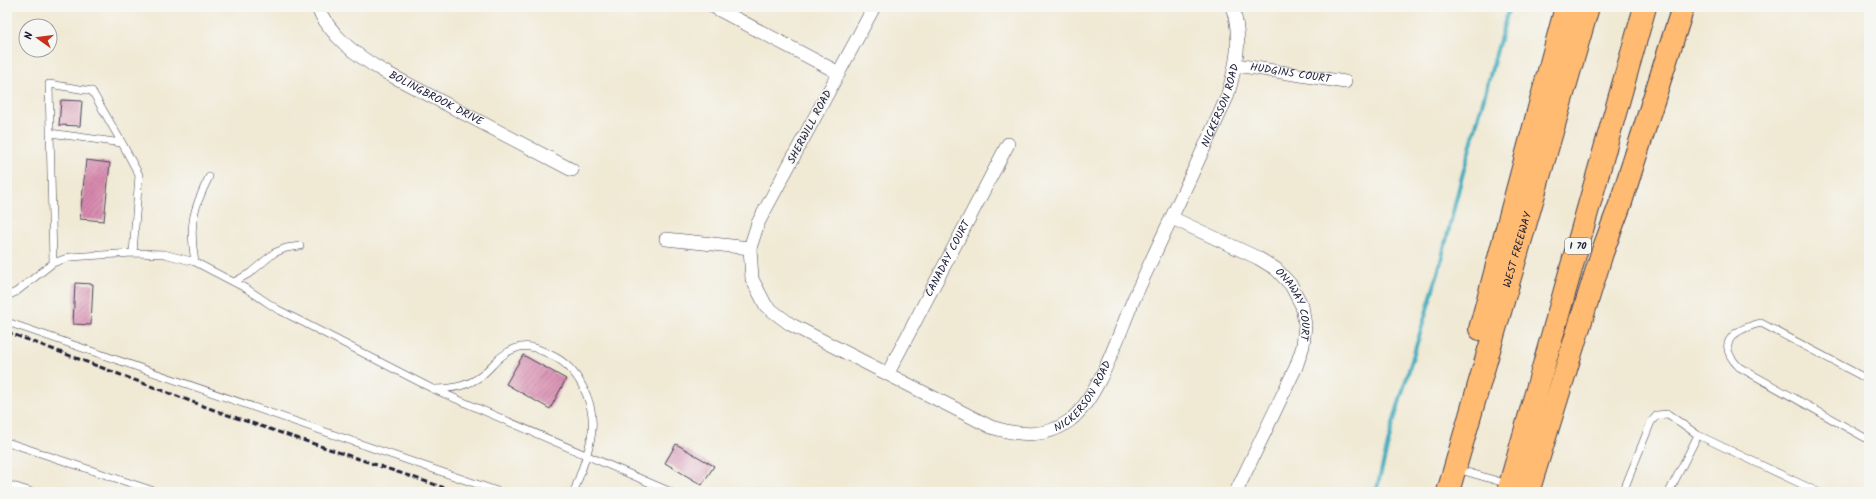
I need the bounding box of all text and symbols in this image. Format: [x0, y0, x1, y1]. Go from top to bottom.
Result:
north arrow [18, 18, 58, 58]
text: N [20, 30, 39, 41]
street label: HUDGINS COURT [1249, 58, 1333, 89]
street label: NICKERSON ROAD [1197, 62, 1244, 150]
street label: BOLINGBROOK DRIVE [385, 66, 487, 131]
street label: SHERWILL ROAD [783, 87, 837, 167]
street label: WEST FREEWAY [1498, 209, 1538, 290]
street label: CANADAY COURT [920, 216, 976, 300]
road number: I 70 [1565, 238, 1591, 254]
street label: ONAWAY COURT [1270, 264, 1314, 343]
street label: NICKERSON ROAD [1051, 358, 1116, 437]

